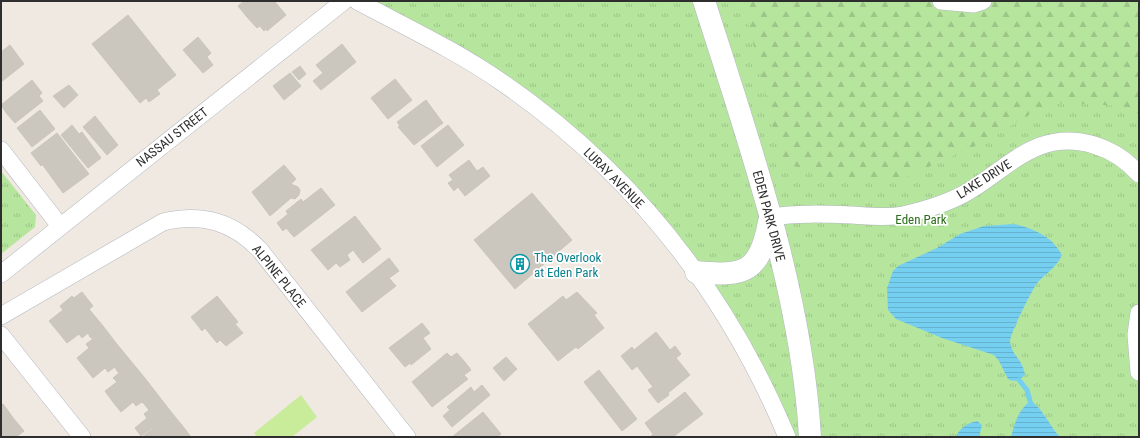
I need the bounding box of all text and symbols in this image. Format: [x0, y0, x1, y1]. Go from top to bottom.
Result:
street label: NASSAU STREET [133, 104, 211, 170]
street label: LURAY AVENUE [581, 145, 647, 211]
street label: LAKE DRIVE [954, 156, 1014, 202]
street label: EDEN PARK DRIVE [750, 169, 788, 263]
park label: Eden Park [895, 212, 947, 227]
street label: ALPINE PLACE [249, 242, 309, 310]
place label: The Overlook at Eden Park [534, 250, 602, 280]
building icon: The Overlook at Eden Park [509, 253, 531, 275]

